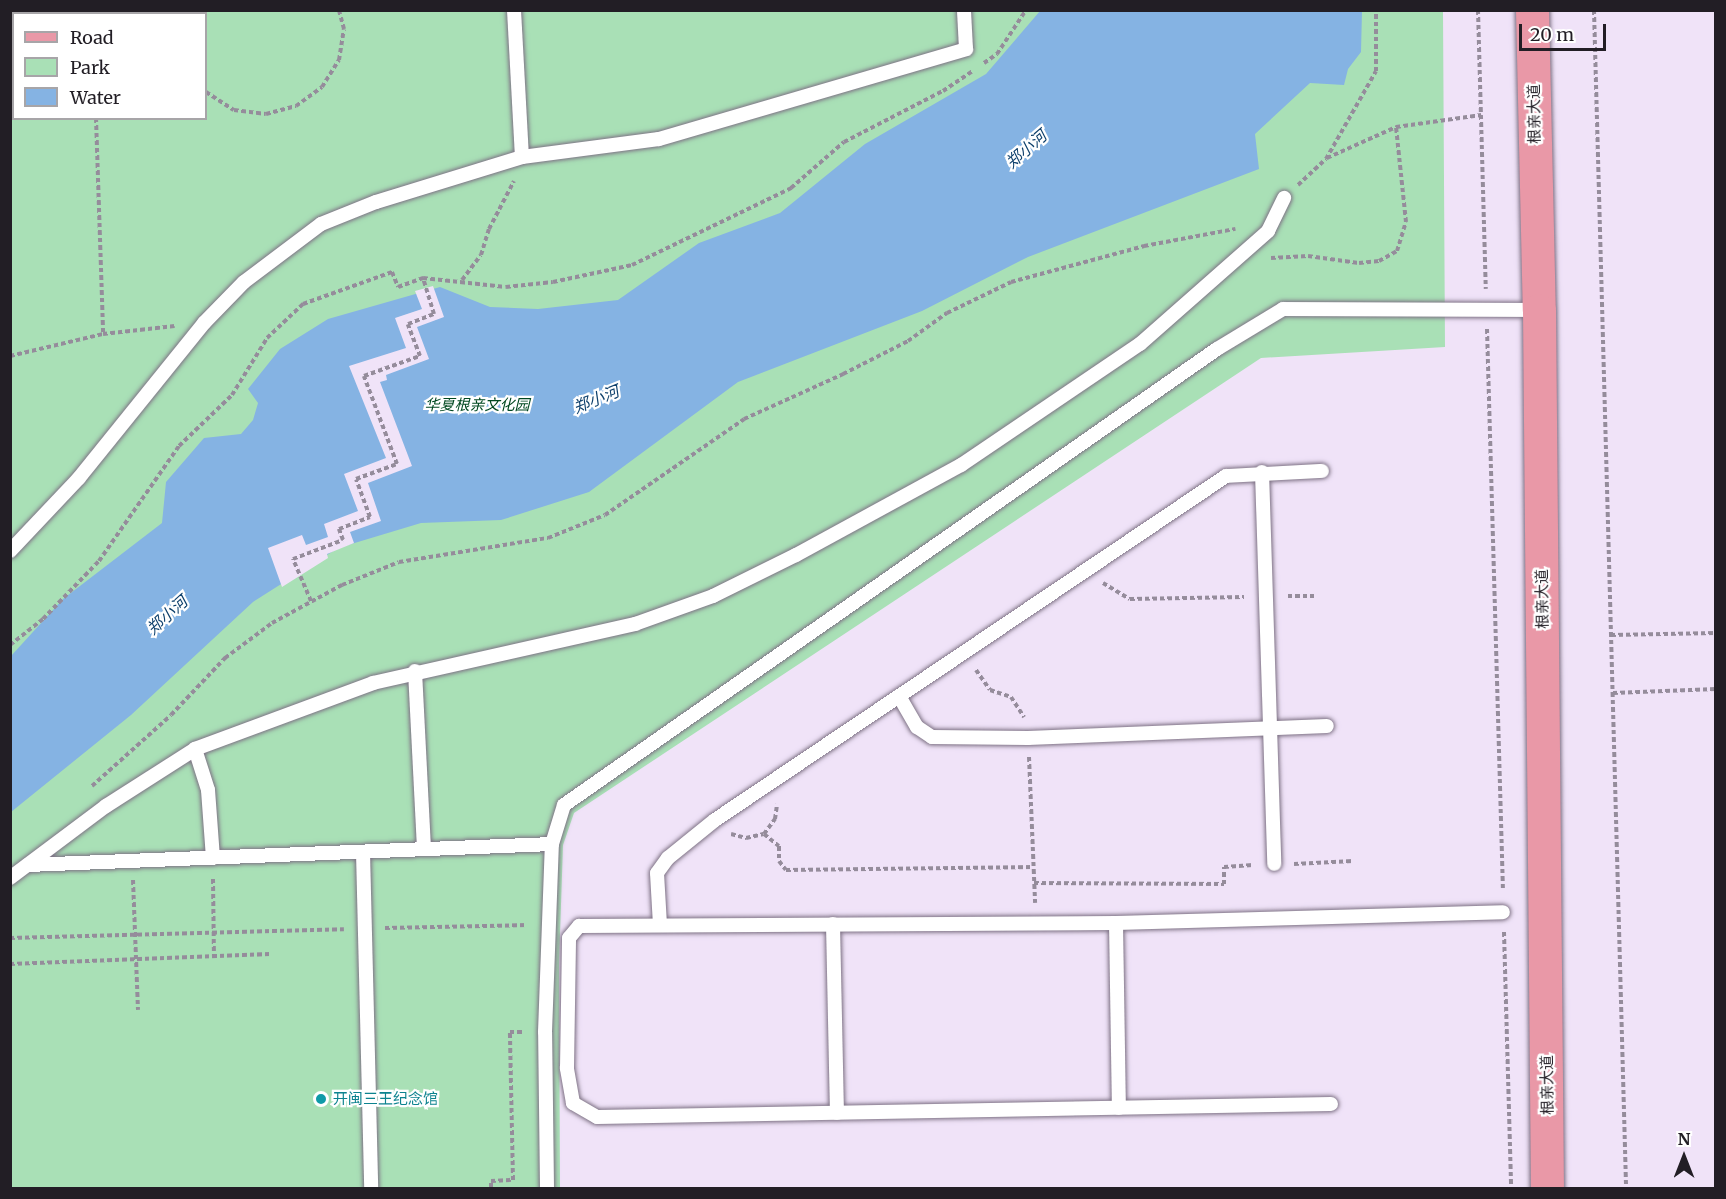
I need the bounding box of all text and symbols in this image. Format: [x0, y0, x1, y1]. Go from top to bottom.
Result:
legend [12, 12, 207, 120]
scale bar [1522, 12, 1609, 50]
text: 20 m [1530, 23, 1574, 46]
text: Road [70, 26, 114, 49]
text: Park [70, 56, 110, 79]
street label: 根亲大道 [1524, 84, 1544, 144]
text: Water [70, 86, 121, 109]
water label: 郑小河 [1002, 126, 1050, 172]
water label: 郑小河 [570, 381, 622, 417]
park label: 华夏根亲文化园 [425, 396, 529, 414]
street label: 根亲大道 [1532, 569, 1552, 629]
water label: 郑小河 [143, 592, 191, 638]
street label: 根亲大道 [1537, 1055, 1557, 1115]
place label: 开闽三王纪念馆 [333, 1090, 438, 1108]
marker: 开闽三王纪念馆 [314, 1092, 328, 1106]
north arrow [1654, 1127, 1714, 1187]
text: N [1678, 1129, 1690, 1149]

